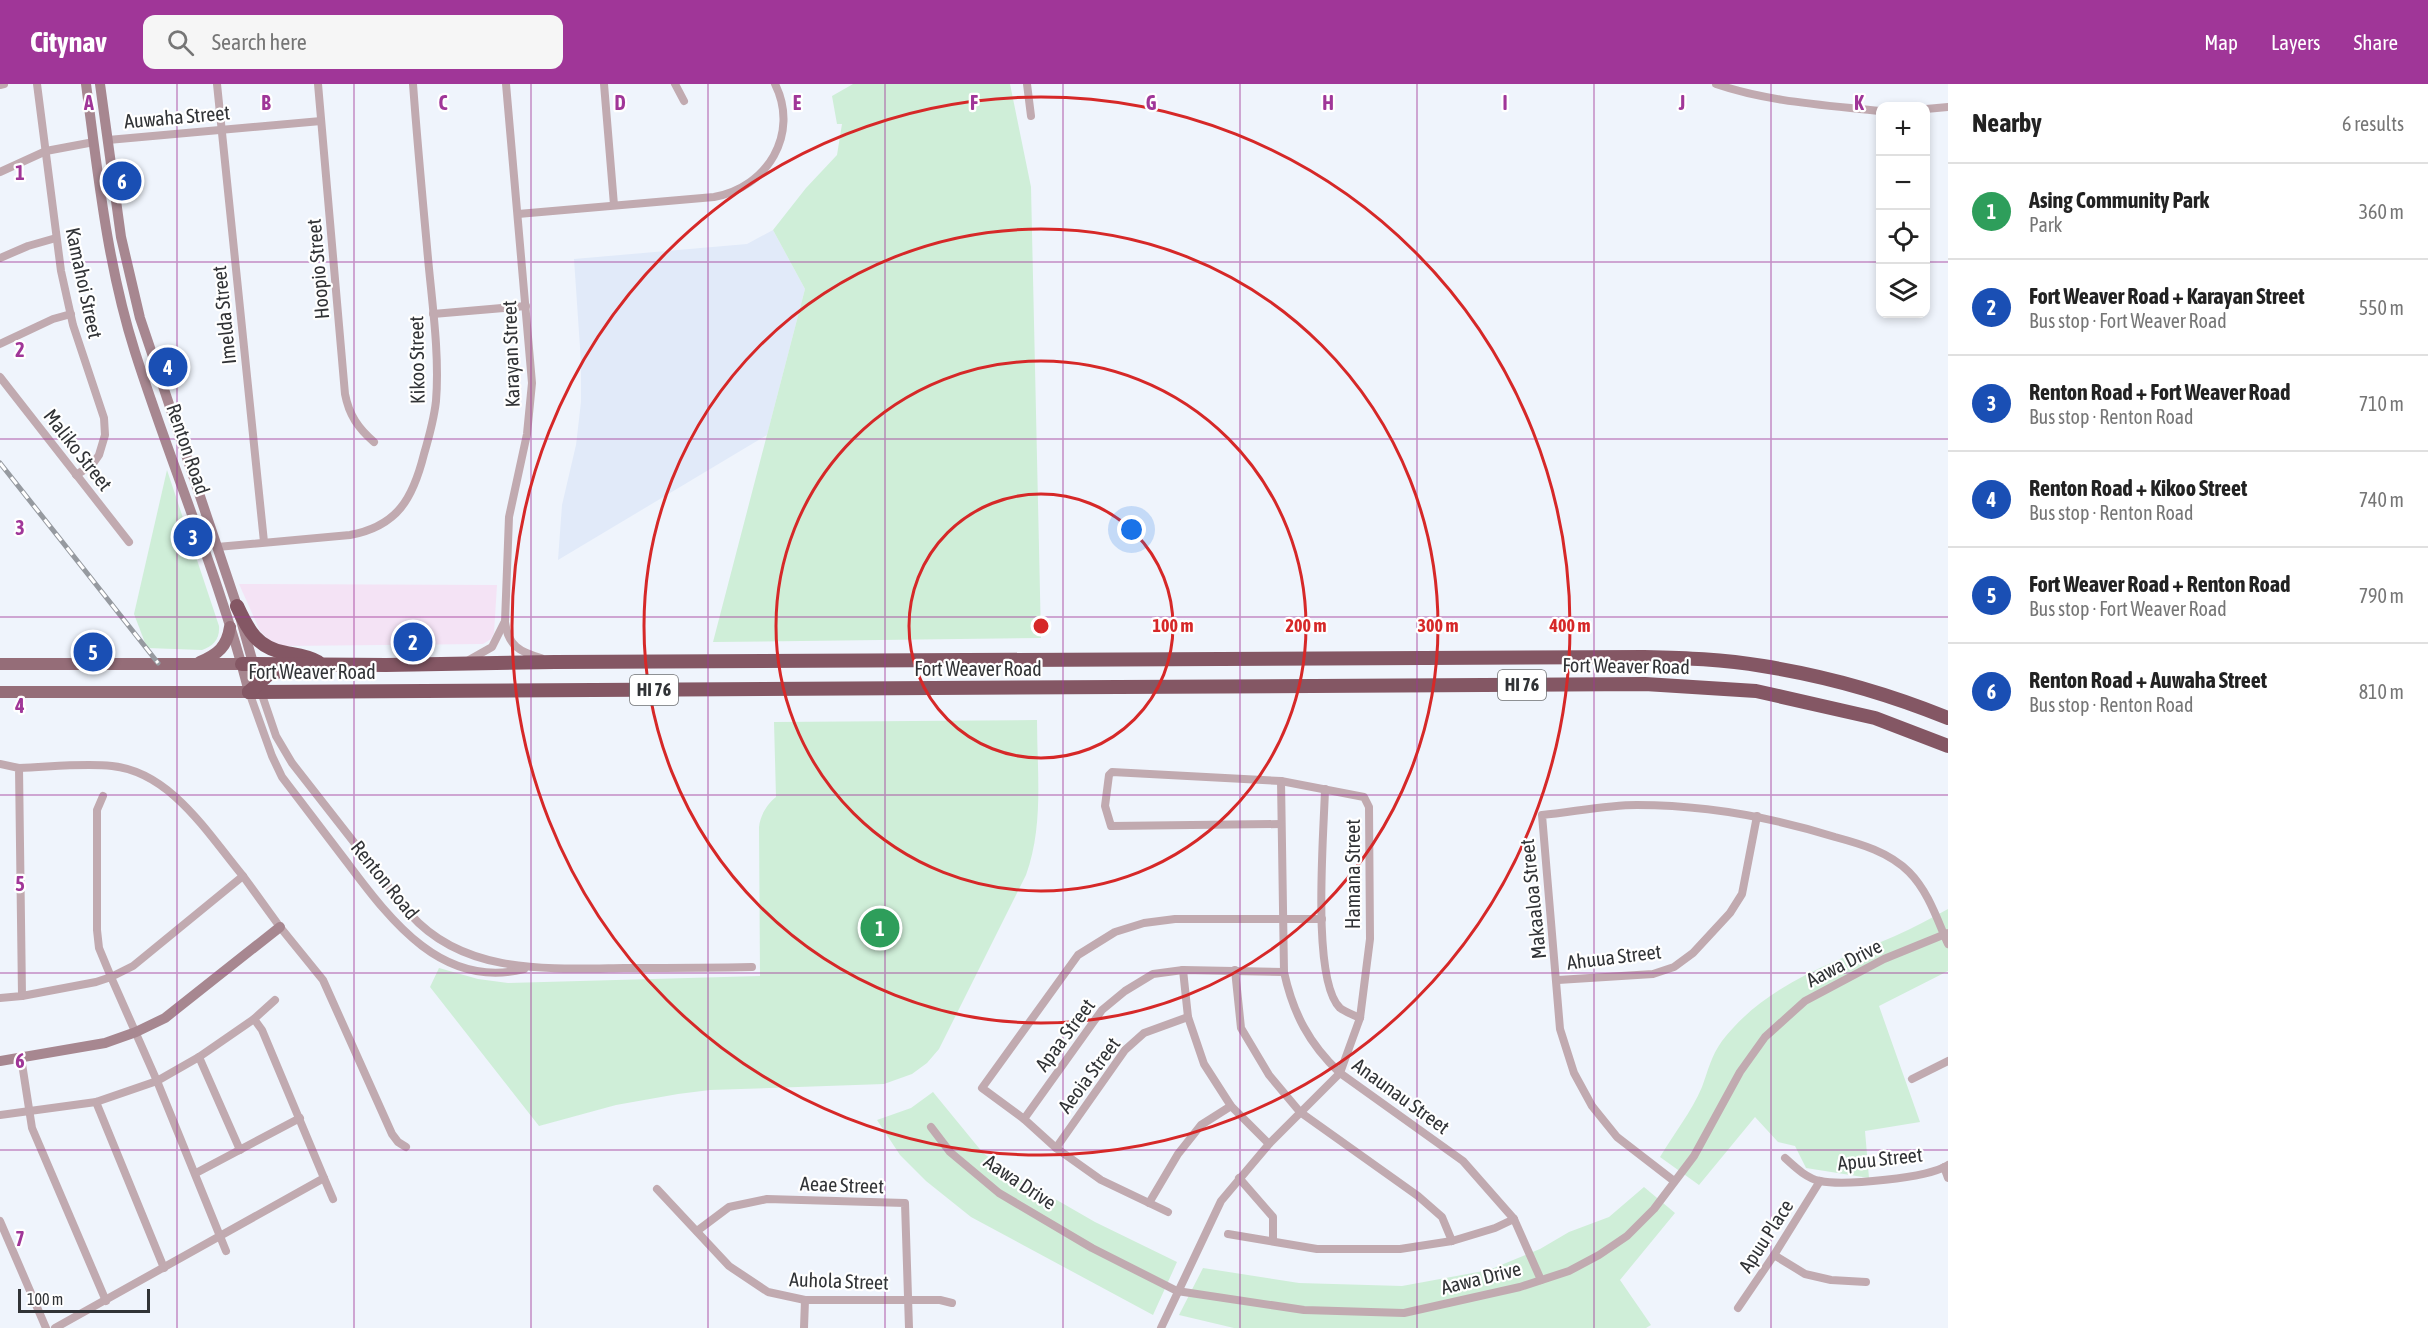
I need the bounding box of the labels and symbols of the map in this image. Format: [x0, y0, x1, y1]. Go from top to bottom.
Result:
text: A [83, 91, 94, 114]
text: B [261, 91, 271, 114]
text: C [439, 91, 448, 114]
text: D [614, 91, 626, 114]
text: E [793, 91, 802, 114]
text: F [970, 91, 978, 114]
text: G [1146, 91, 1157, 114]
text: H [1322, 91, 1334, 114]
text: I [1502, 91, 1508, 114]
text: J [1678, 91, 1685, 114]
text: K [1854, 91, 1864, 114]
street label: Auwaha Street [123, 100, 231, 133]
pin: 6 [102, 158, 142, 204]
text: 1 [15, 161, 25, 184]
street label: Hoopio Street [302, 218, 333, 320]
street label: Kamahoi Street [62, 225, 108, 341]
street label: Imelda Street [207, 264, 240, 366]
street label: Karayan Street [497, 300, 524, 408]
street label: Kikoo Street [404, 315, 429, 404]
text: 2 [15, 338, 25, 361]
pin: 4 [148, 344, 188, 390]
street label: Renton Road [162, 400, 215, 497]
street label: Maliko Street [39, 404, 117, 495]
pin: 3 [174, 514, 212, 560]
your location [1117, 515, 1146, 544]
text: 3 [15, 516, 25, 539]
text: 100 m [1153, 615, 1193, 636]
text: 200 m [1286, 615, 1326, 636]
text: 300 m [1418, 615, 1458, 636]
text: 400 m [1549, 615, 1590, 636]
centre of rings [1031, 616, 1051, 636]
pin: 2 [394, 620, 432, 664]
pin: 5 [74, 630, 112, 674]
street label: Fort Weaver Road [1562, 653, 1690, 678]
street label: Fort Weaver Road [914, 657, 1042, 680]
street label: Fort Weaver Road [248, 660, 376, 683]
road number: HI 76 [1498, 670, 1546, 700]
road number: HI 76 [630, 675, 678, 705]
text: 4 [14, 694, 25, 717]
street label: Hamana Street [1341, 819, 1364, 929]
street label: Renton Road [347, 836, 424, 924]
street label: Makaaloa Street [1515, 838, 1550, 960]
text: 5 [15, 872, 25, 895]
pin: 1 [860, 906, 900, 950]
street label: Aawa Drive [1802, 934, 1885, 991]
street label: Ahuua Street [1566, 939, 1663, 974]
street label: Apaa Street [1030, 994, 1099, 1075]
street label: Aeoia Street [1053, 1032, 1125, 1117]
text: 6 [15, 1049, 25, 1072]
street label: Anaunau Street [1349, 1053, 1454, 1138]
street label: Apuu Street [1836, 1143, 1924, 1174]
street label: Aawa Drive [980, 1149, 1061, 1214]
street label: Aeae Street [800, 1172, 885, 1197]
street label: Apuu Place [1734, 1195, 1798, 1276]
text: 7 [15, 1227, 25, 1250]
street label: Aawa Drive [1438, 1256, 1523, 1299]
street label: Auhola Street [789, 1267, 890, 1294]
scale bar [18, 1286, 150, 1314]

